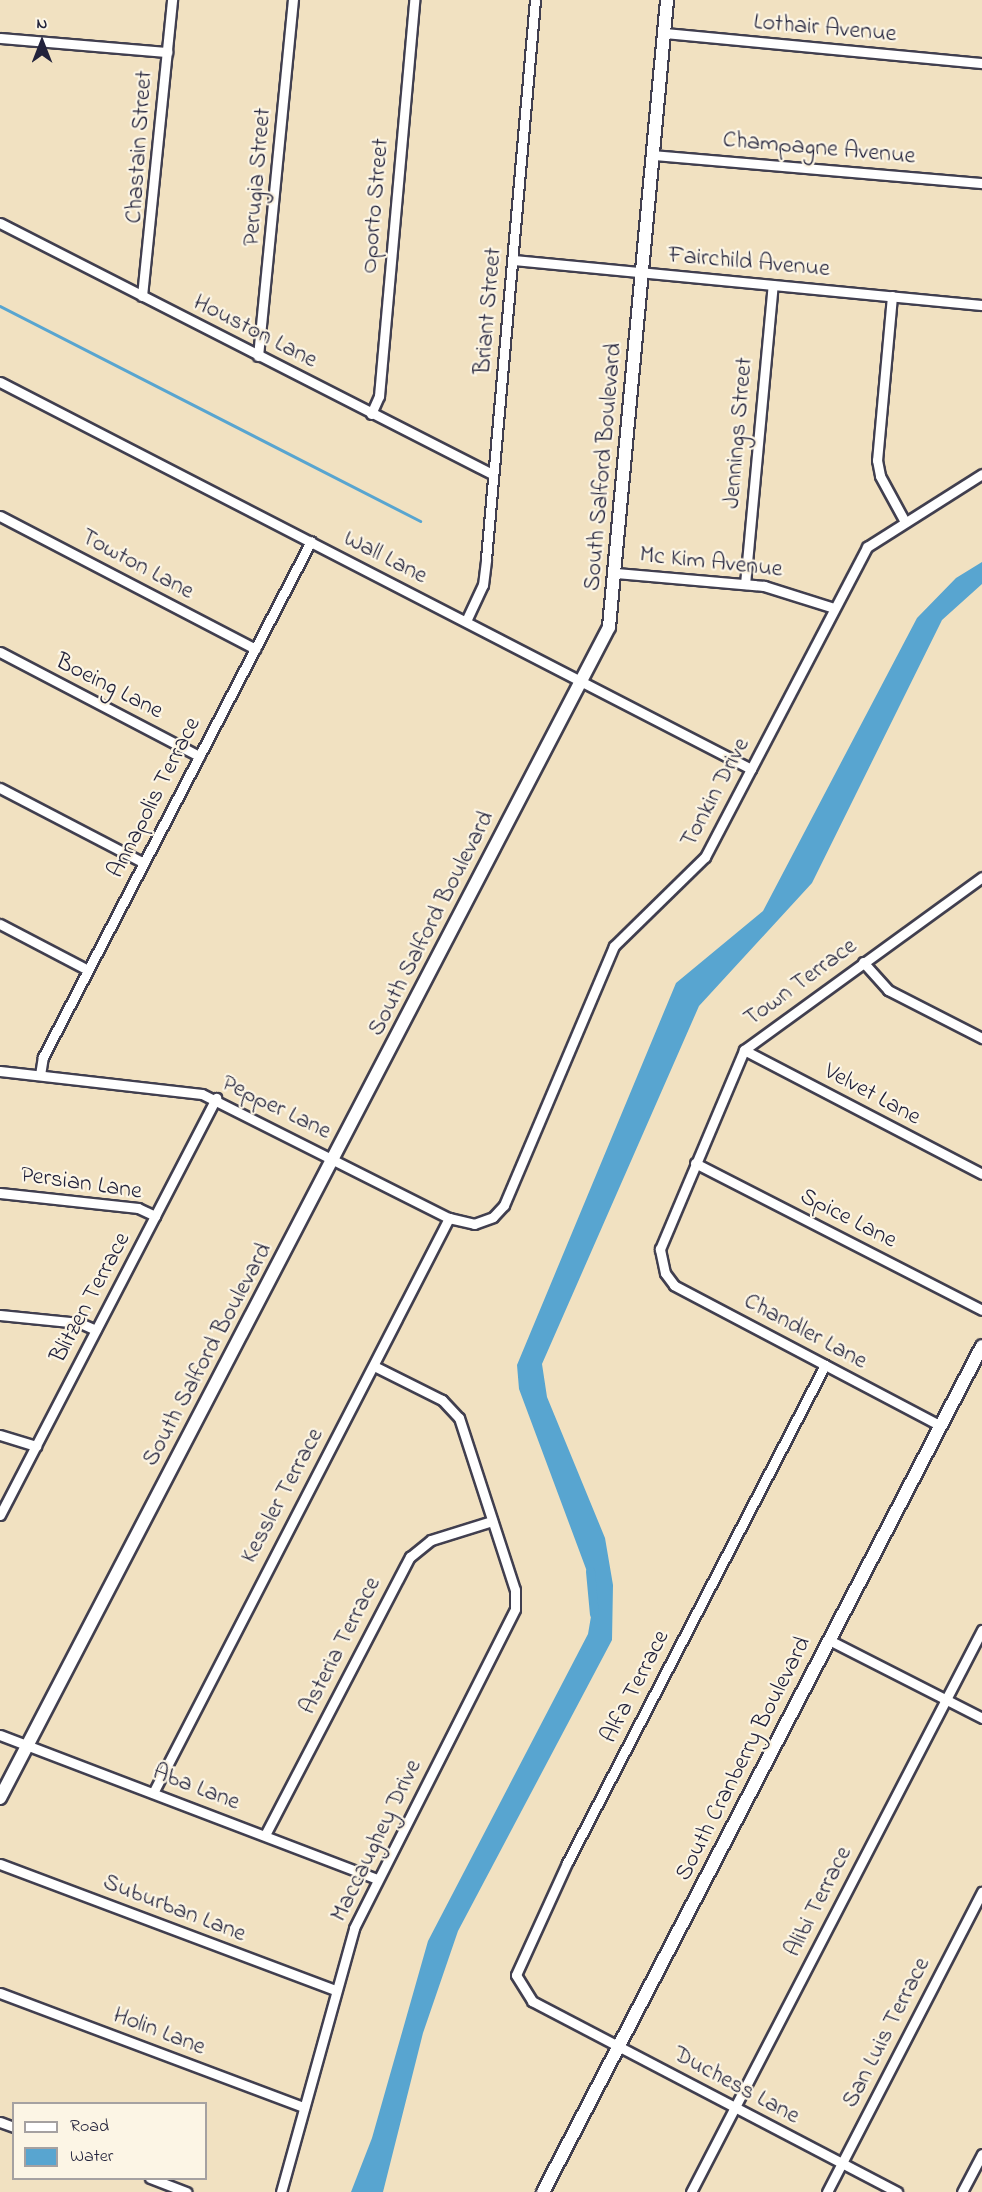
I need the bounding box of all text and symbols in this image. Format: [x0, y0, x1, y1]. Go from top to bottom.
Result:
street label: Lothair Avenue [752, 8, 898, 50]
north arrow [12, 12, 72, 72]
text: N [37, 12, 47, 36]
street label: Chastain Street [120, 69, 160, 225]
street label: Perugia Street [238, 107, 278, 247]
street label: Champagne Avenue [721, 126, 917, 172]
street label: Oporto Street [356, 137, 396, 275]
street label: Fairchild Avenue [667, 242, 831, 284]
street label: Briant Street [469, 246, 509, 376]
street label: Houston Lane [188, 289, 322, 375]
street label: South Salford Boulevard [579, 342, 629, 592]
street label: Jennings Street [718, 356, 760, 510]
street label: Towton Lane [76, 523, 198, 607]
street label: Wall Lane [338, 525, 432, 591]
street label: Mc Kim Avenue [638, 541, 784, 585]
street label: Boeing Lane [50, 648, 168, 726]
street label: Annapolis Terrace [102, 713, 208, 883]
street label: Tonkin Drive [675, 733, 757, 853]
street label: South Salford Boulevard [363, 807, 501, 1041]
street label: Town Terrace [739, 932, 863, 1034]
street label: Velvet Lane [819, 1058, 925, 1132]
street label: Pepper Lane [217, 1069, 335, 1147]
street label: Persian Lane [18, 1161, 144, 1207]
street label: Spice Lane [795, 1182, 901, 1256]
street label: Blitzen Terrace [45, 1228, 137, 1368]
street label: South Salford Boulevard [137, 1238, 279, 1472]
street label: Chandler Lane [738, 1287, 872, 1377]
street label: Kessler Terrace [235, 1424, 331, 1568]
street label: Asteria Terrace [294, 1573, 388, 1719]
street label: Alfa Terrace [595, 1626, 677, 1748]
street label: South Cranberry Boulevard [670, 1632, 818, 1886]
street label: Maccaughey Drive [325, 1755, 429, 1927]
street label: Aba Lane [148, 1758, 244, 1818]
street label: Alibi Terrace [779, 1842, 859, 1962]
street label: Suburban Lane [98, 1869, 250, 1949]
street label: San Luis Terrace [837, 1953, 937, 2113]
street label: Holin Lane [109, 2001, 209, 2063]
street label: Duchess Lane [668, 2041, 804, 2131]
legend [12, 2102, 207, 2180]
text: Road [70, 2114, 109, 2140]
text: Water [70, 2144, 113, 2170]

